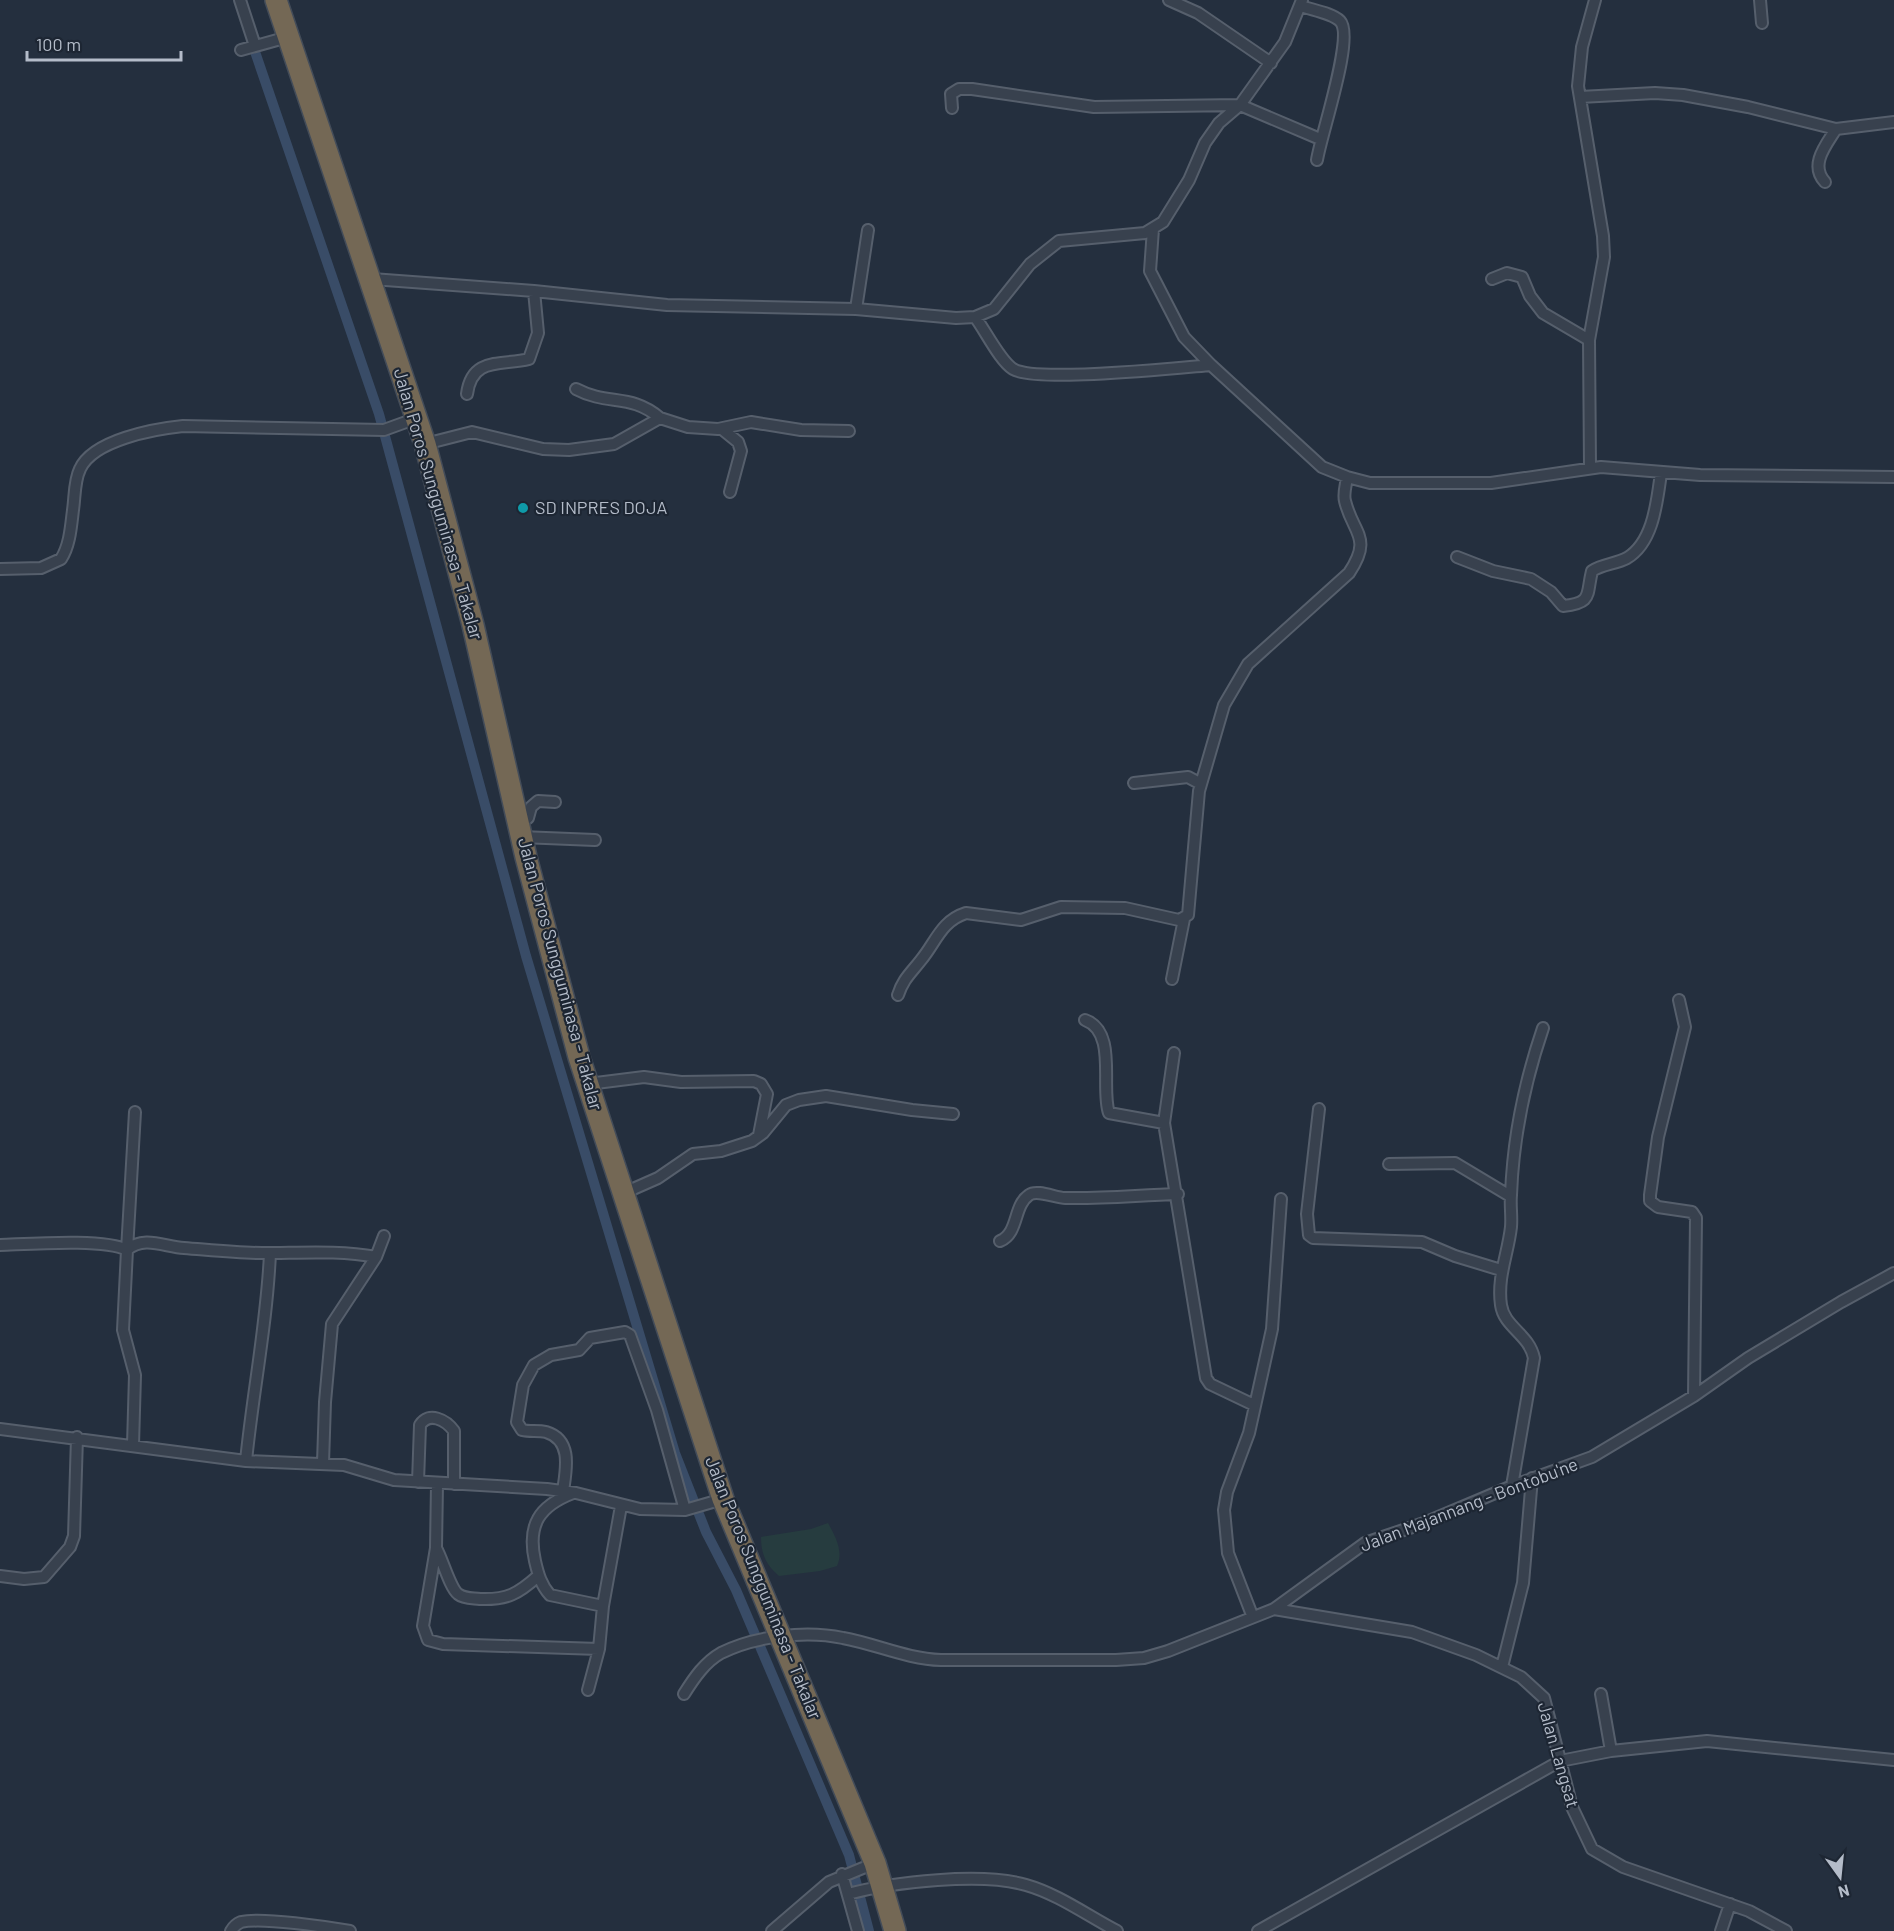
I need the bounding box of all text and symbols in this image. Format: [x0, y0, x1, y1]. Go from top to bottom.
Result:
scale bar [27, 24, 182, 62]
text: 100 m [36, 33, 81, 55]
street label: Jalan Poros Sungguminasa - Takalar [390, 365, 488, 642]
place label: SD INPRES DOJA [535, 496, 667, 518]
marker: SD INPRES DOJA [516, 501, 530, 515]
street label: Jalan Poros Sungguminasa - Takalar [514, 835, 608, 1113]
street label: Jalan Majannang - Bontobu'ne [1357, 1452, 1581, 1556]
street label: Jalan Poros Sungguminasa - Takalar [701, 1453, 827, 1723]
street label: Jalan Langsat [1533, 1699, 1585, 1810]
north arrow [1810, 1847, 1870, 1907]
text: N [1836, 1881, 1852, 1903]

